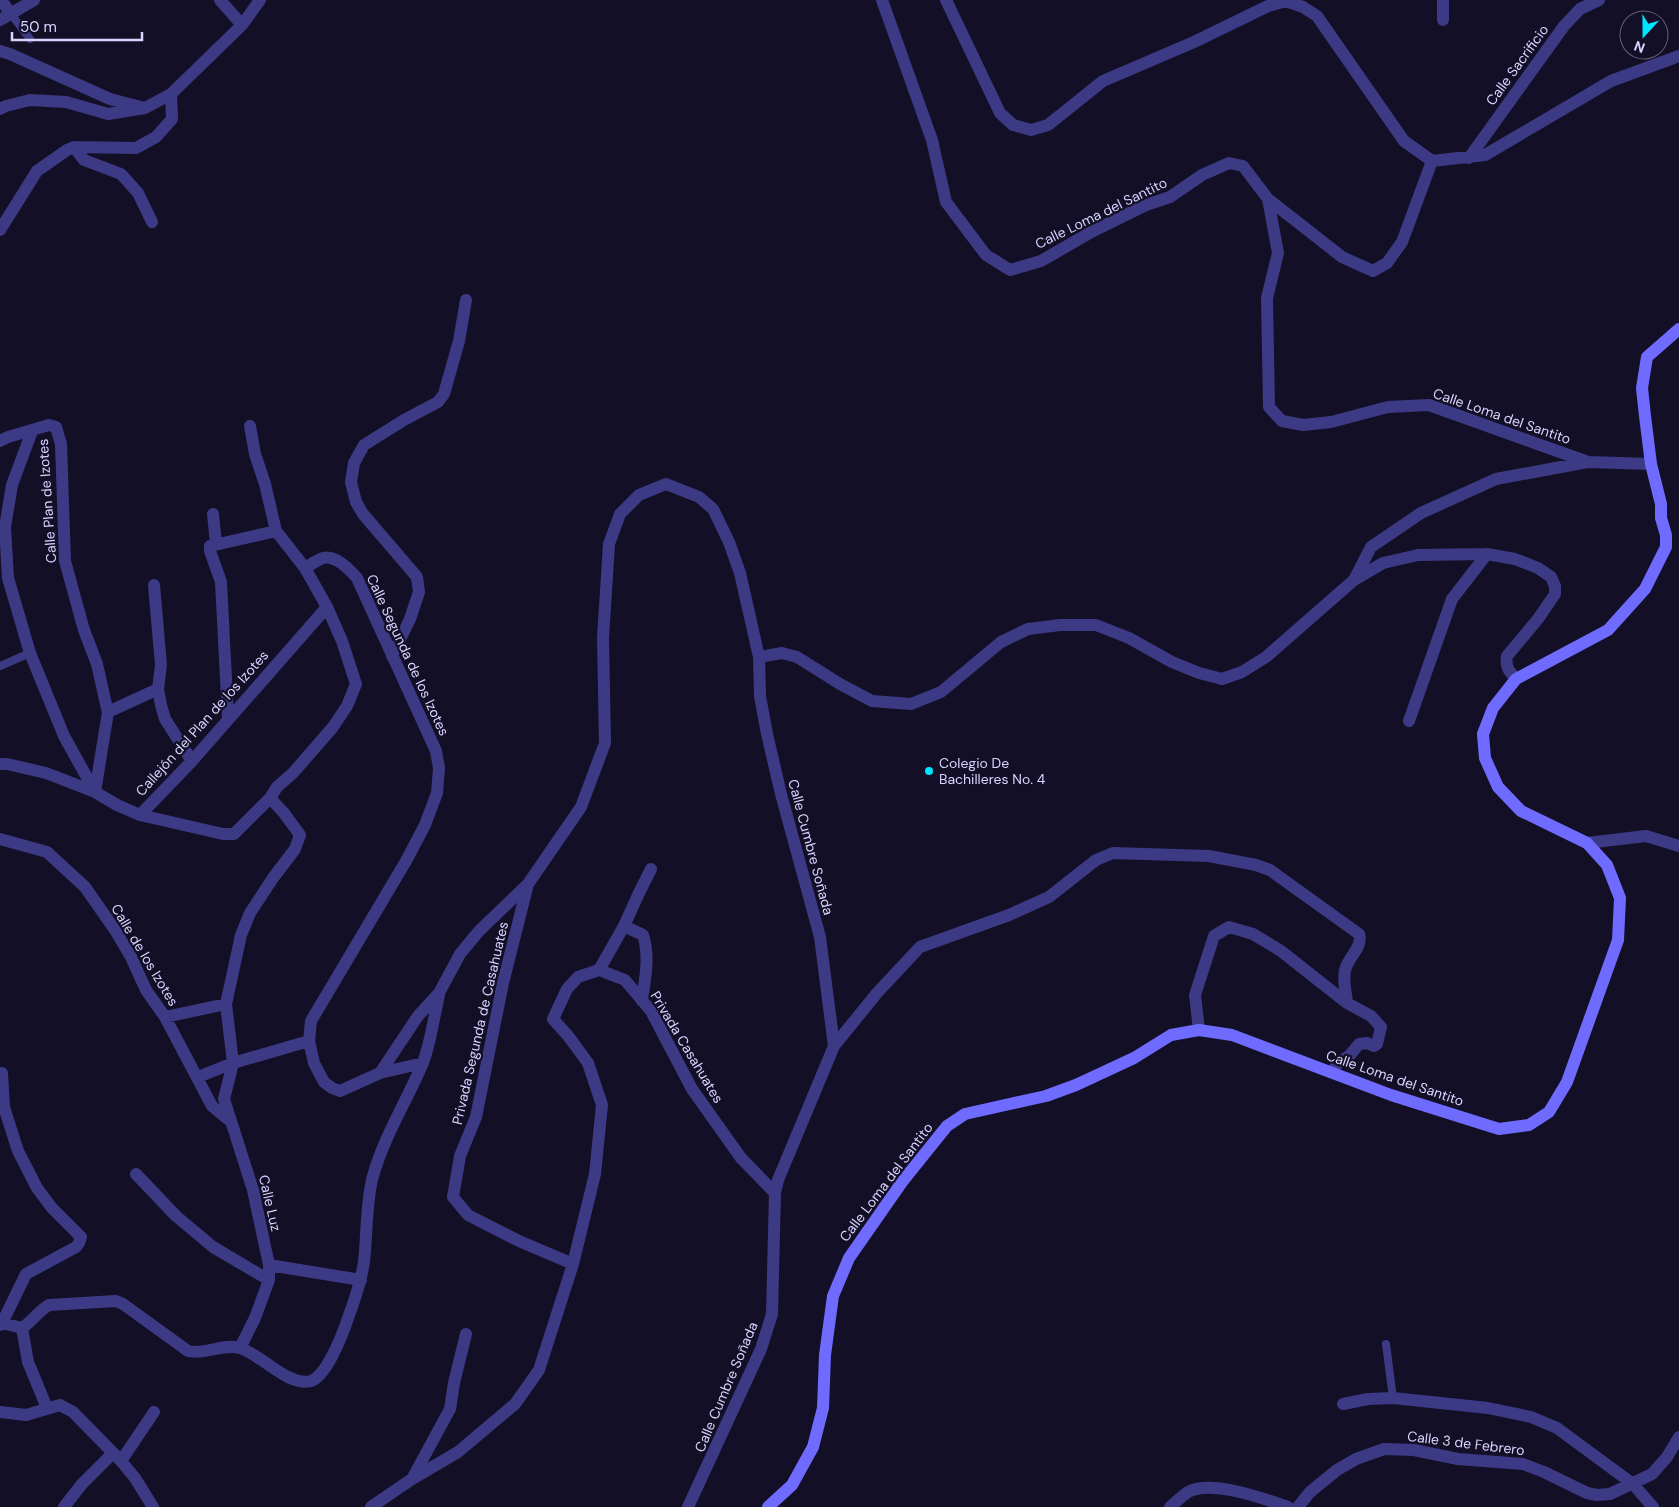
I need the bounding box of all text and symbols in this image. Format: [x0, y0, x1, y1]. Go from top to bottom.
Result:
scale bar [12, 10, 142, 42]
north arrow [1619, 10, 1669, 60]
text: 50 m [20, 17, 57, 37]
street label: Calle Sacrificio [1482, 21, 1552, 109]
text: N [1631, 37, 1647, 57]
street label: Calle Loma del Santito [1032, 173, 1170, 253]
street label: Calle Loma del Santito [1431, 384, 1573, 448]
street label: Calle Plan de Izotes [34, 438, 60, 564]
street label: Calle Segunda de los Izotes [363, 571, 453, 739]
street label: Callejón del Plan de los Izotes [132, 646, 272, 800]
place label: Colegio De Bachilleres No. 4 [939, 754, 1046, 788]
marker: Colegio De Bachilleres No. 4 [923, 765, 935, 777]
street label: Calle Cumbre Soñada [784, 777, 838, 917]
street label: Calle de los Izotes [107, 901, 183, 1009]
street label: Privada Segunda de Casahuates [448, 920, 512, 1126]
street label: Privada Casahuates [646, 988, 728, 1106]
street label: Calle Loma del Santito [1324, 1046, 1466, 1110]
street label: Calle Loma del Santito [835, 1119, 937, 1245]
street label: Calle Luz [255, 1173, 285, 1233]
street label: Calle Cumbre Soñada [690, 1319, 762, 1455]
street label: Calle 3 de Febrero [1406, 1427, 1526, 1459]

